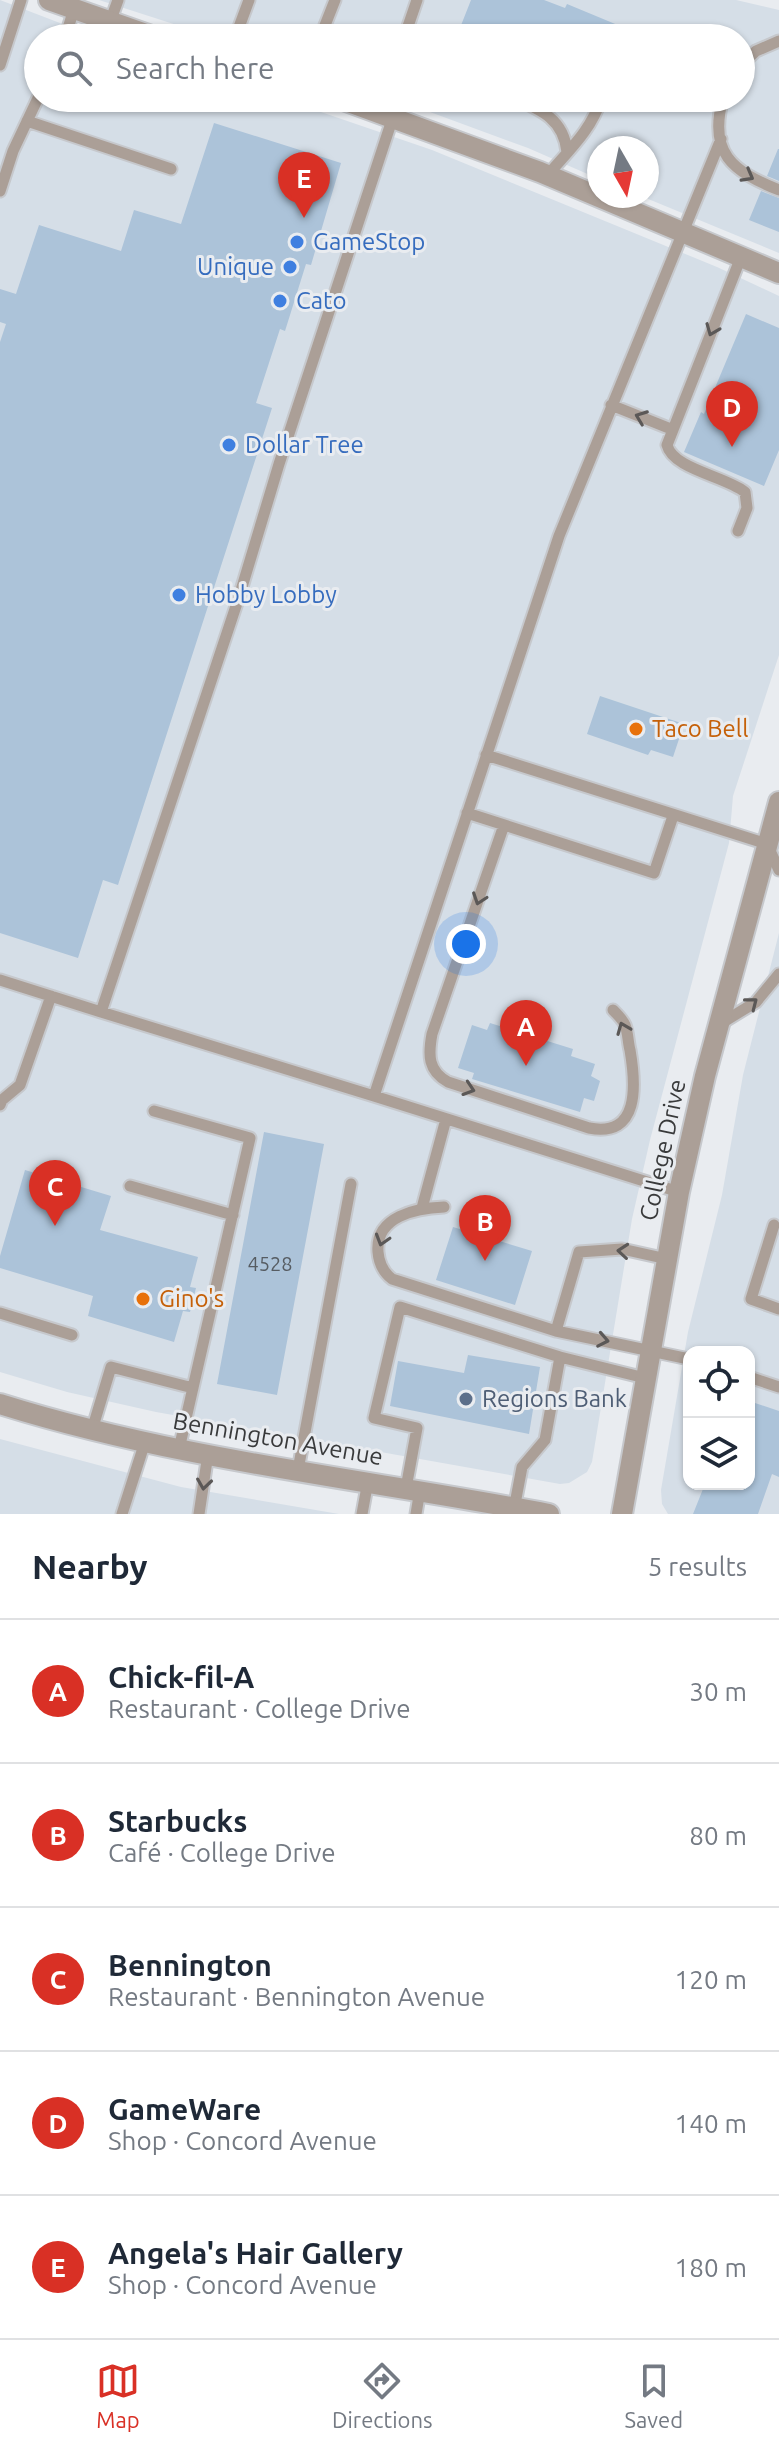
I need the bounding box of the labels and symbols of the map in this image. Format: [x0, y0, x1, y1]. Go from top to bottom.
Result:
north arrow [587, 136, 659, 208]
pin: E [278, 152, 330, 218]
one-way arrow [740, 166, 755, 181]
place label: GameStop [313, 228, 425, 255]
marker: GameStop [288, 233, 306, 251]
place label: Unique [197, 253, 274, 280]
marker: Unique [281, 258, 299, 276]
place label: Cato [296, 287, 347, 314]
marker: Cato [271, 292, 289, 310]
one-way arrow [705, 322, 722, 336]
pin: D [706, 381, 758, 447]
one-way arrow [635, 410, 649, 427]
place label: Dollar Tree [245, 431, 364, 458]
marker: Dollar Tree [220, 436, 238, 454]
place label: Hobby Lobby [195, 581, 337, 608]
marker: Hobby Lobby [170, 586, 188, 604]
place label: Taco Bell [652, 715, 748, 742]
marker: Taco Bell [627, 720, 645, 738]
one-way arrow [472, 891, 488, 905]
your location [446, 924, 486, 964]
one-way arrow [743, 998, 758, 1012]
pin: A [500, 1000, 552, 1066]
one-way arrow [616, 1022, 633, 1036]
street label: College Drive [634, 1077, 691, 1223]
one-way arrow [461, 1079, 475, 1095]
pin: C [29, 1160, 81, 1226]
pin: B [459, 1195, 511, 1261]
one-way arrow [375, 1233, 391, 1246]
one-way arrow [617, 1243, 630, 1260]
house number: 4528 [247, 1252, 293, 1275]
place label: Gino's [159, 1285, 224, 1312]
marker: Gino's [134, 1290, 152, 1308]
one-way arrow [596, 1331, 610, 1348]
place label: Regions Bank [482, 1385, 627, 1412]
marker: Regions Bank [457, 1390, 475, 1408]
street label: Bennington Avenue [171, 1407, 385, 1470]
one-way arrow [196, 1477, 213, 1491]

